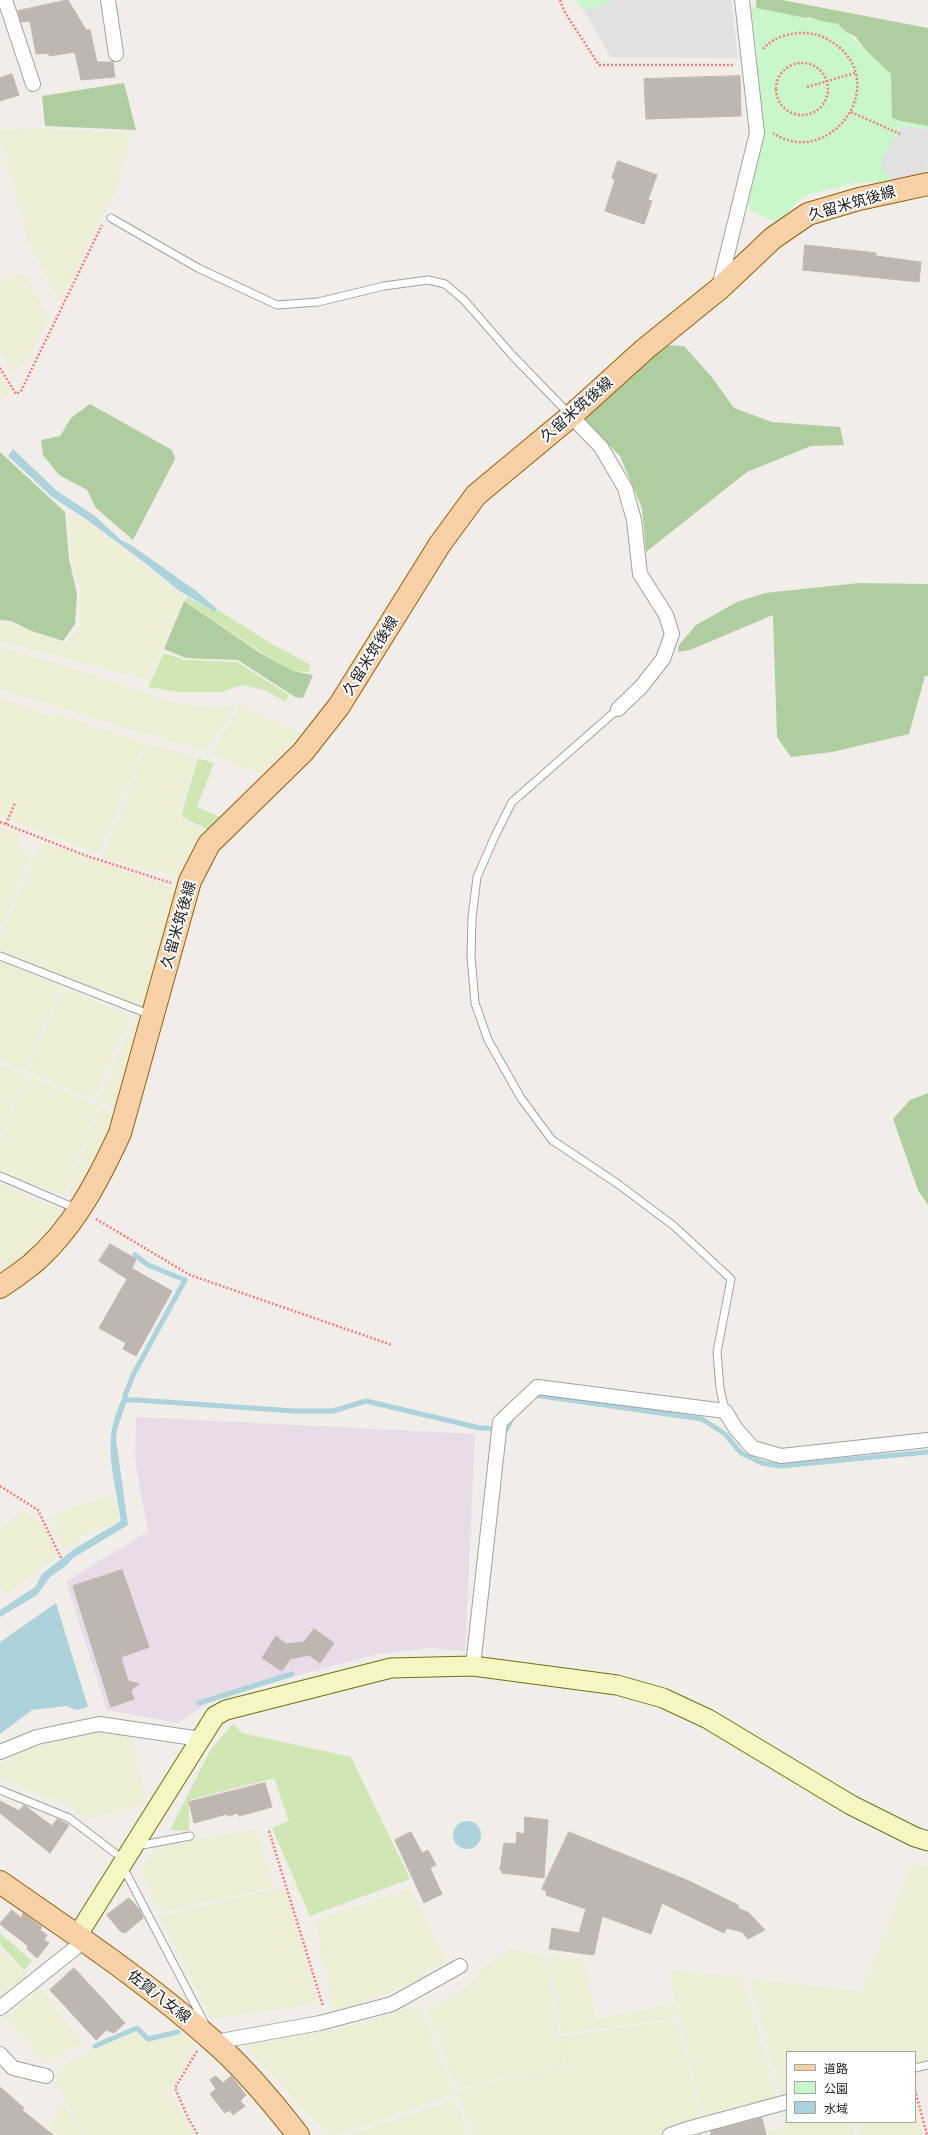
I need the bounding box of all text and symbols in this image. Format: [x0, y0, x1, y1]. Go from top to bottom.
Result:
street label: 久留米筑後線 [806, 183, 898, 225]
street label: 久留米筑後線 [537, 374, 617, 446]
street label: 久留米筑後線 [340, 613, 402, 699]
street label: 久留米筑後線 [158, 879, 200, 971]
street label: 佐賀八女線 [124, 1967, 194, 2027]
legend [786, 2051, 916, 2123]
text: 道路 [824, 2061, 848, 2076]
text: 公園 [824, 2081, 848, 2096]
text: 水域 [824, 2101, 848, 2116]

